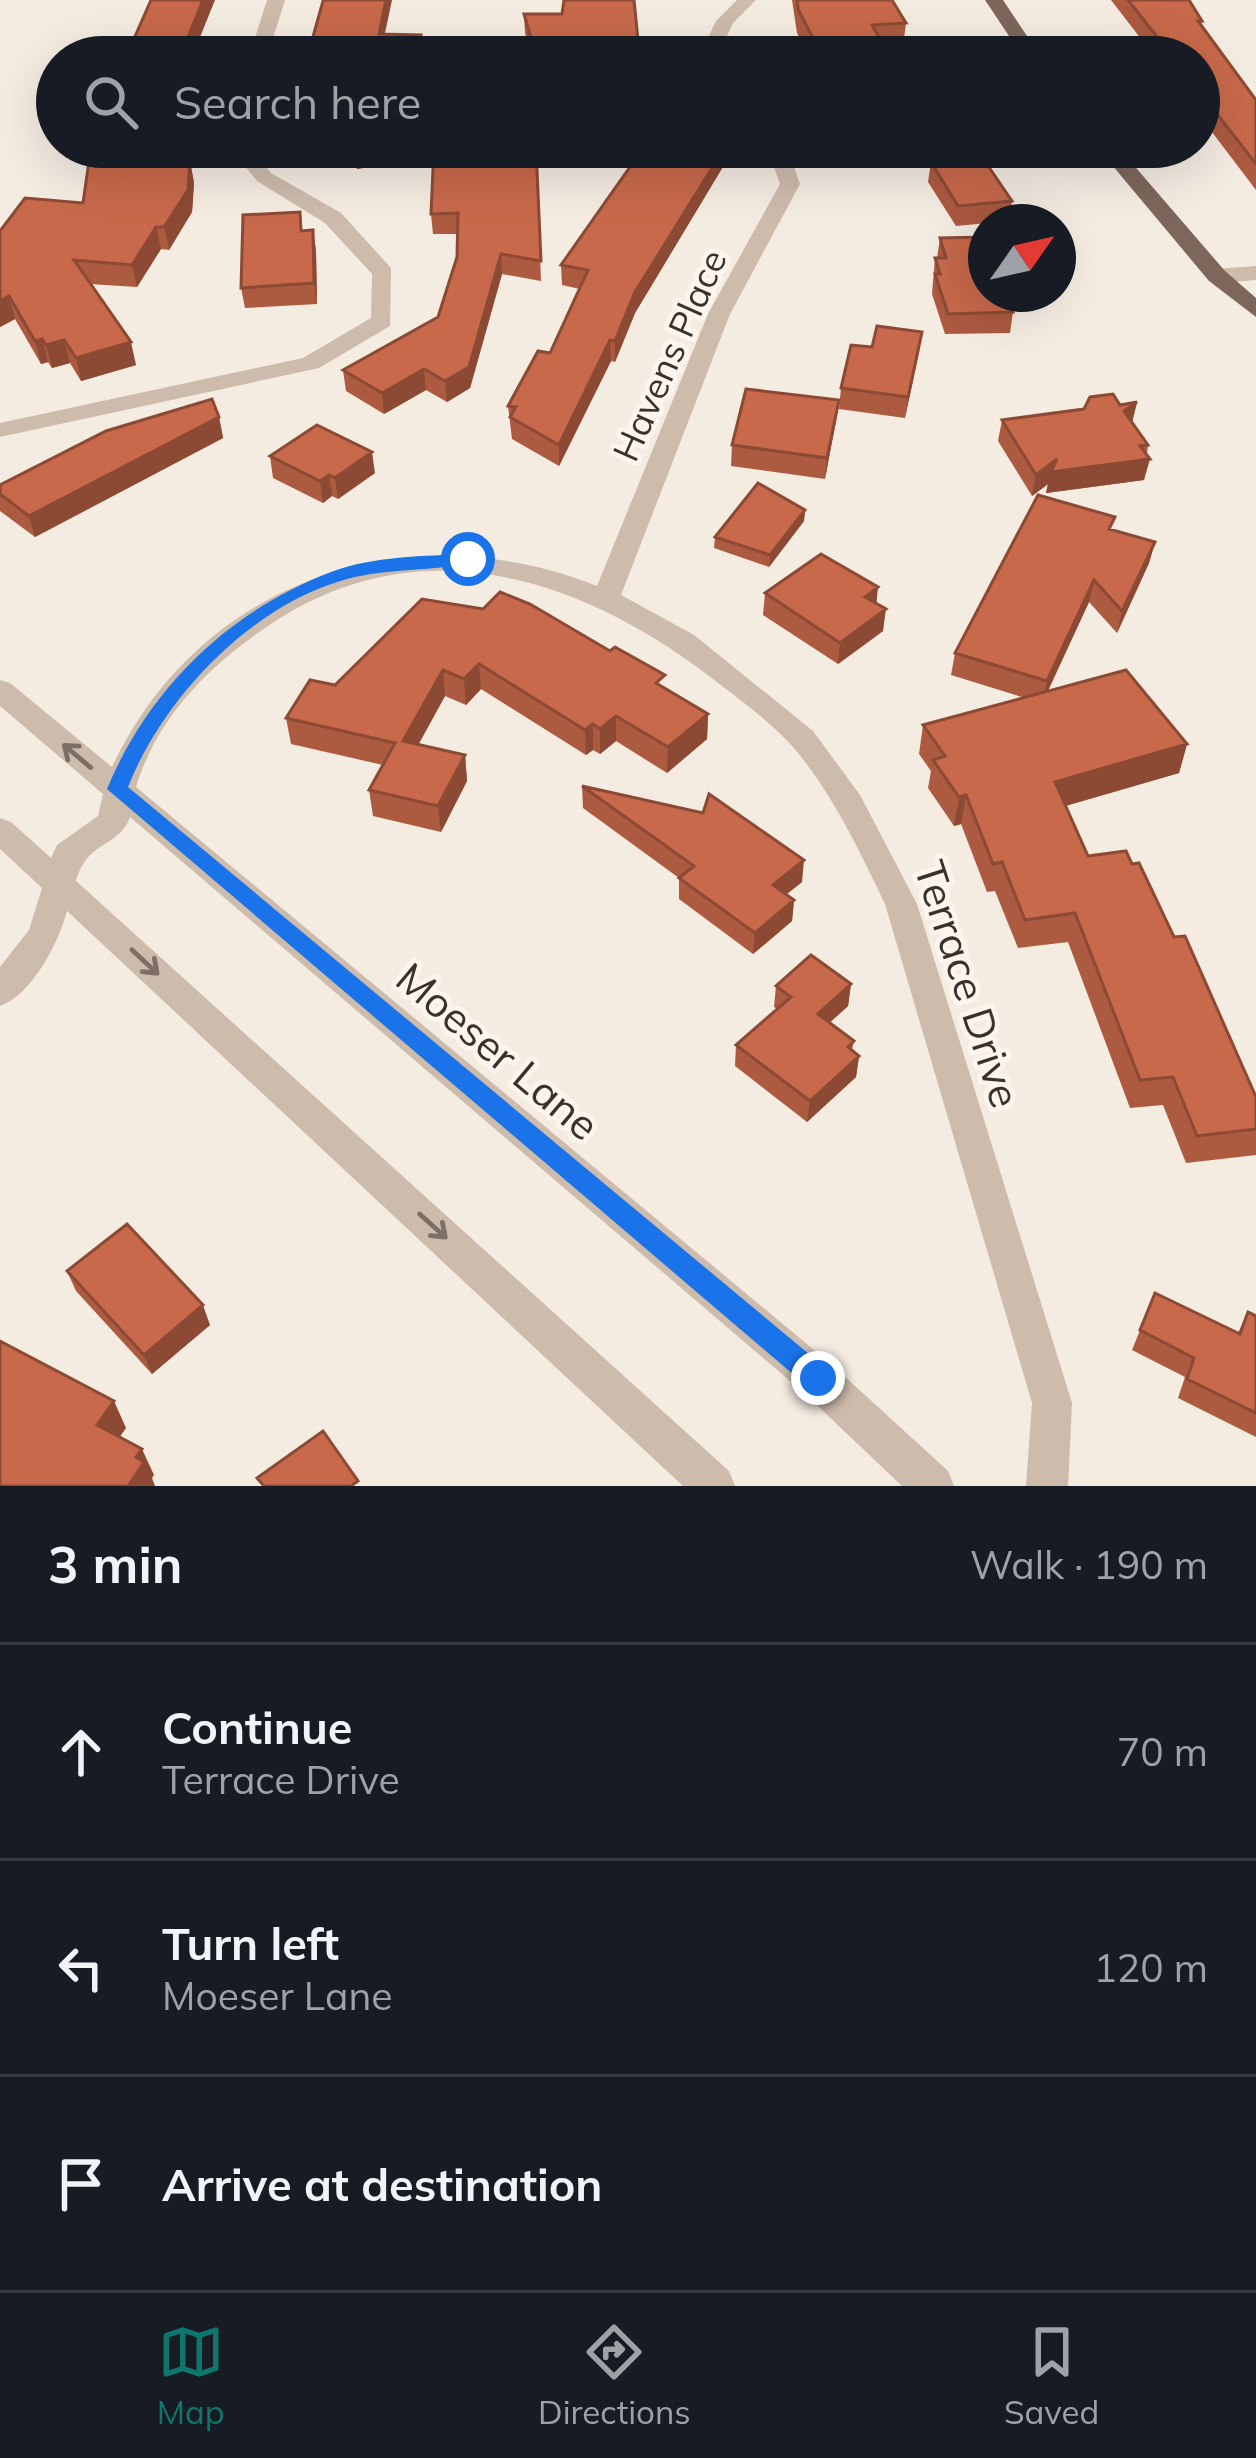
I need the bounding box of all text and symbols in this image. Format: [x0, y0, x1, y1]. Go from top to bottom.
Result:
search box [36, 36, 1220, 168]
icon: search [78, 69, 144, 135]
text: Search here [174, 74, 421, 130]
north arrow [968, 204, 1076, 312]
street label: Havens Place [602, 242, 736, 468]
route start [441, 532, 495, 586]
one-way arrow [62, 743, 93, 770]
street label: Terrace Drive [903, 854, 1033, 1114]
one-way arrow [130, 948, 160, 975]
street label: Moeser Lane [386, 951, 610, 1151]
one-way arrow [417, 1212, 447, 1239]
route end [791, 1351, 845, 1405]
text: 3 min [48, 1532, 183, 1596]
text: Walk · 190 m [970, 1540, 1208, 1589]
text: Continue [162, 1699, 352, 1755]
icon: ahead [48, 1719, 114, 1785]
text: 70 m [1117, 1727, 1208, 1776]
text: Terrace Drive [162, 1755, 400, 1804]
text: Turn left [162, 1915, 339, 1971]
icon: left [48, 1935, 114, 2001]
text: 120 m [1093, 1943, 1208, 1992]
text: Moeser Lane [162, 1971, 393, 2020]
icon: arrive [48, 2151, 114, 2217]
text: Arrive at destination [162, 2156, 602, 2212]
tab: Map [157, 2319, 225, 2432]
tab: Directions [538, 2319, 691, 2432]
tab: Saved [1004, 2319, 1099, 2432]

